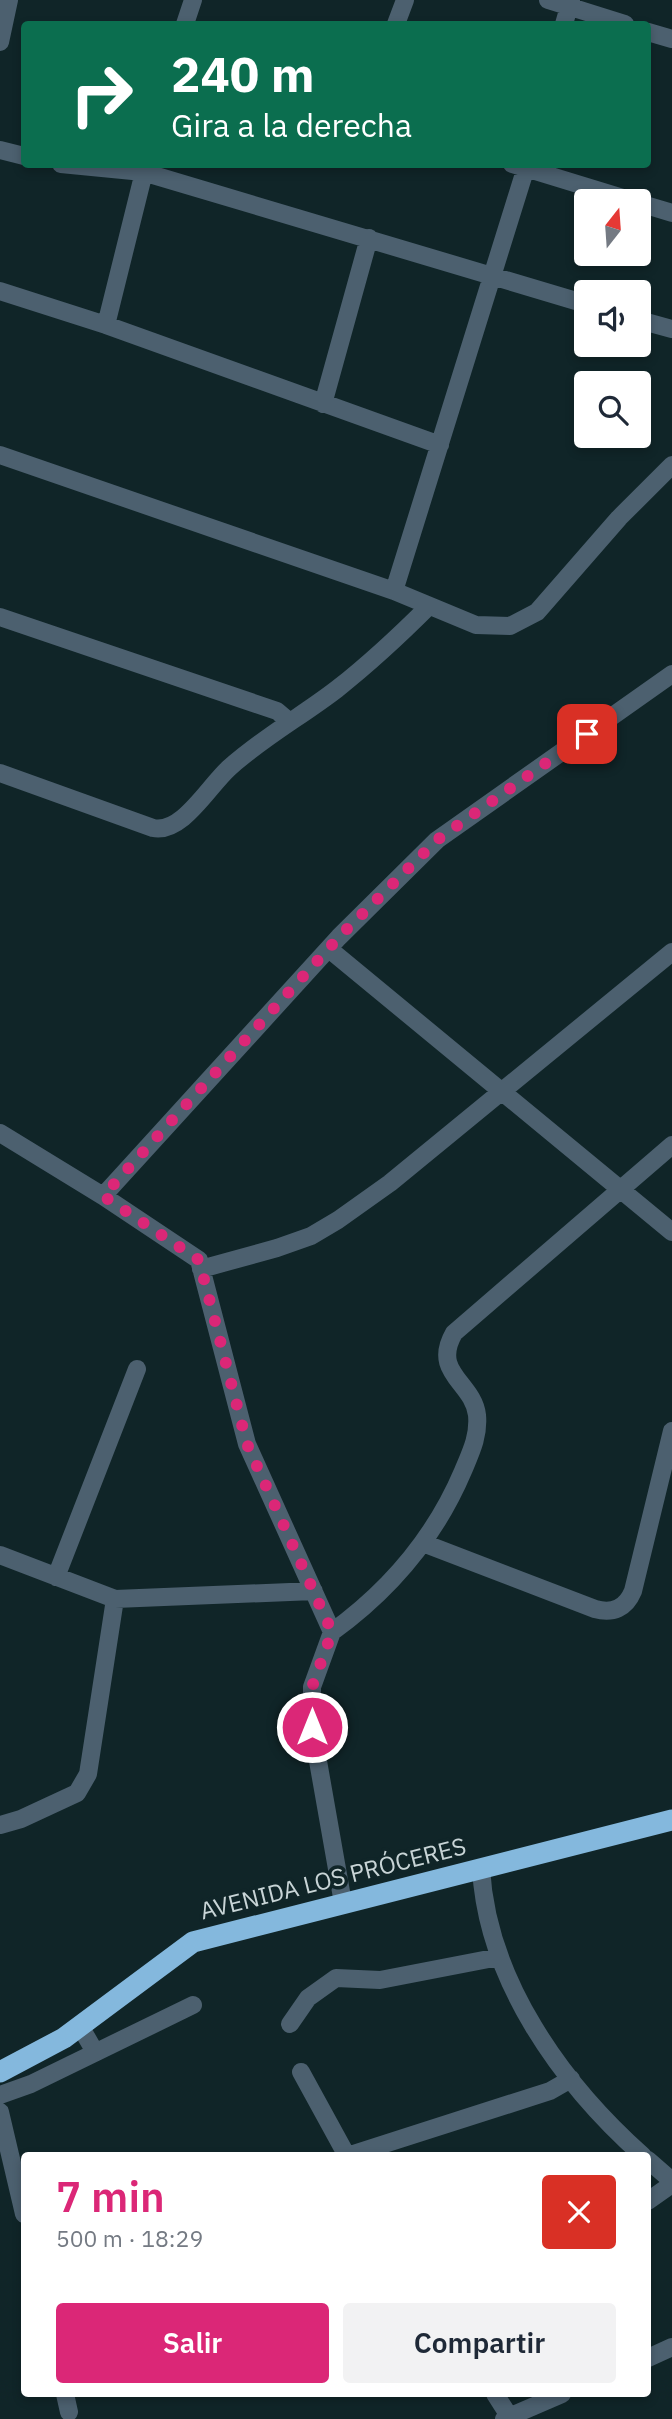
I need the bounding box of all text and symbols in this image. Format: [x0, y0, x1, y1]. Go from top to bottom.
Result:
text: 240 m [171, 42, 315, 105]
icon: right [56, 49, 147, 140]
text: Gira a la derecha [171, 104, 412, 146]
north arrow [574, 189, 651, 266]
map controls [574, 189, 651, 448]
button: sound [574, 280, 651, 357]
button: search [574, 371, 651, 448]
pin [557, 704, 617, 764]
icon: arrive [568, 715, 606, 753]
position arrow [275, 1690, 349, 1764]
street label: AVENIDA LOS PRÓCERES [196, 1829, 469, 1927]
text: 7 min [56, 2169, 165, 2224]
button: close [542, 2175, 616, 2249]
text: 500 m · 18:29 [56, 2223, 203, 2253]
button: Salir [56, 2303, 329, 2383]
button: Compartir [343, 2303, 616, 2383]

